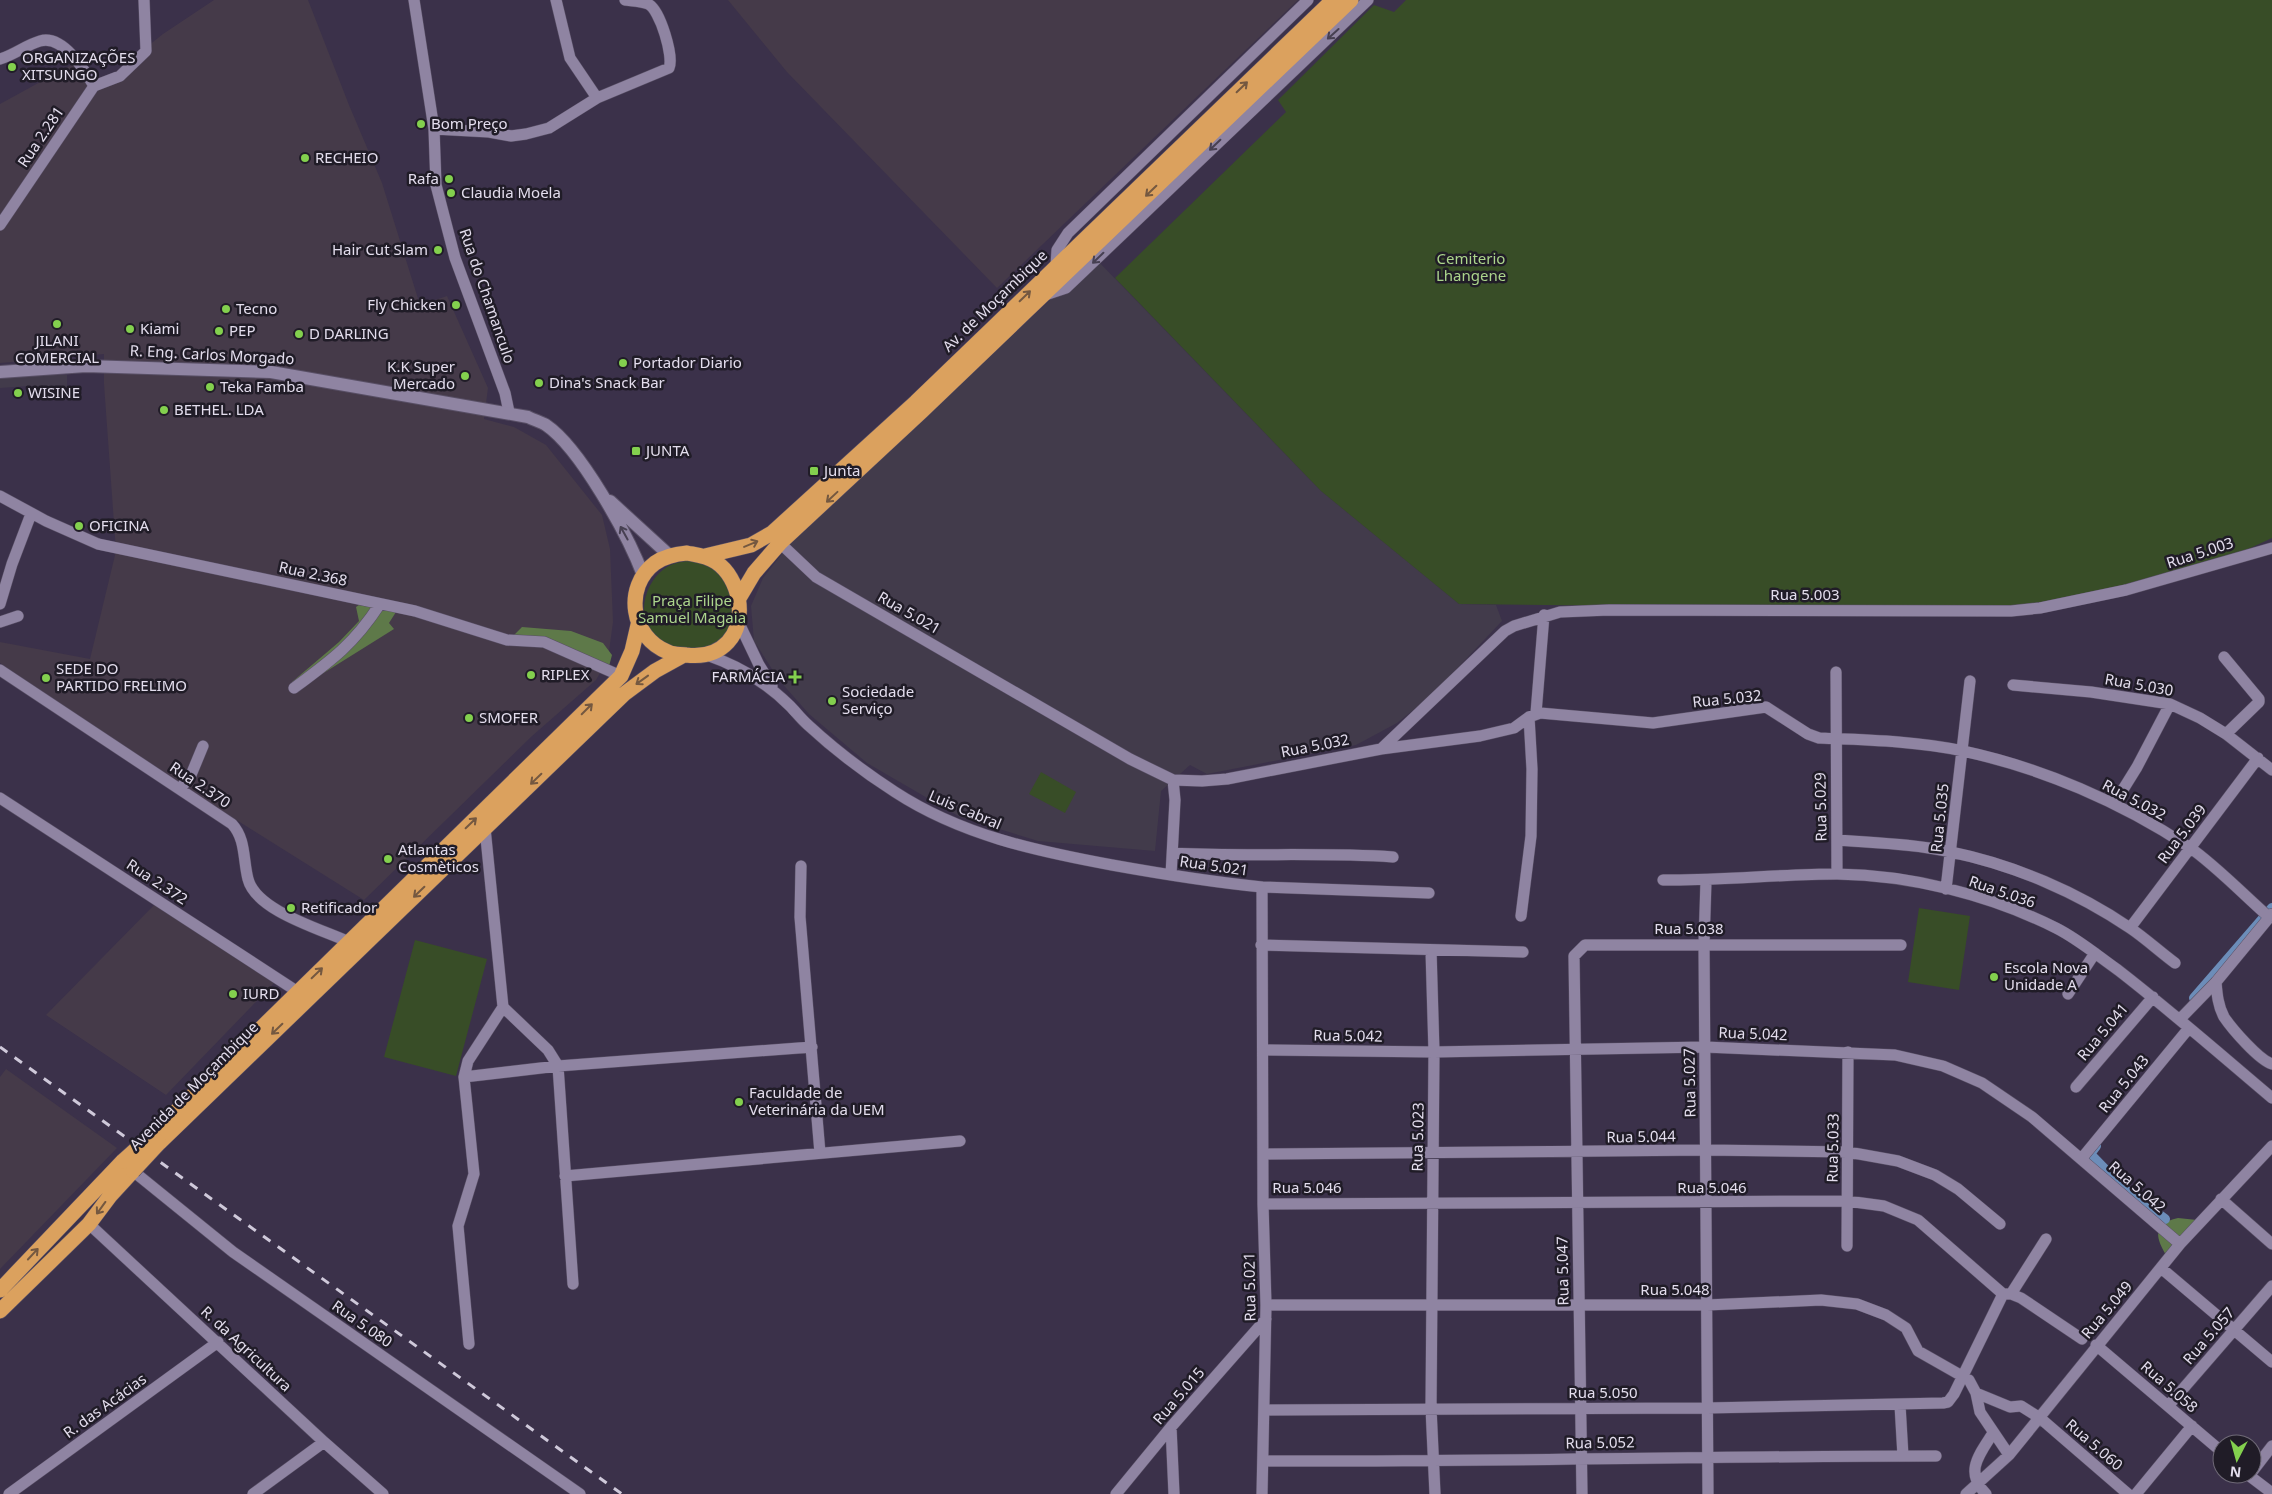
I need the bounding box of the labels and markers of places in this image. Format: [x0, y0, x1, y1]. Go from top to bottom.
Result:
place label: ORGANIZAÇÕES XITSUNGO [22, 47, 135, 84]
marker: ORGANIZAÇÕES XITSUNGO [6, 61, 18, 73]
place label: Bom Preço [431, 113, 507, 133]
marker: Bom Preço [415, 118, 427, 130]
place label: RECHEIO [315, 147, 378, 167]
marker: RECHEIO [299, 152, 311, 164]
place label: Rafa [408, 168, 439, 188]
marker: Rafa [443, 173, 455, 185]
place label: Claudia Moela [461, 182, 561, 202]
marker: Claudia Moela [445, 187, 457, 199]
place label: Hair Cut Slam [332, 239, 428, 259]
marker: Hair Cut Slam [432, 244, 444, 256]
place label: Fly Chicken [367, 294, 446, 314]
place label: Tecno [236, 298, 277, 318]
marker: Fly Chicken [450, 299, 462, 311]
marker: Tecno [220, 303, 232, 315]
marker: JILANI COMERCIAL [51, 318, 63, 330]
place label: Kiami [140, 318, 179, 338]
place label: PEP [229, 320, 256, 340]
marker: Kiami [124, 323, 136, 335]
place label: D DARLING [309, 323, 389, 343]
marker: PEP [213, 325, 225, 337]
marker: D DARLING [293, 328, 305, 340]
place label: JILANI COMERCIAL [15, 330, 99, 367]
place label: Portador Diario [633, 352, 742, 372]
place label: K.K Super Mercado [387, 356, 455, 393]
marker: Portador Diario [617, 357, 629, 369]
marker: K.K Super Mercado [459, 370, 471, 382]
place label: Dina's Snack Bar [549, 372, 665, 392]
place label: Teka Famba [220, 376, 304, 396]
marker: Dina's Snack Bar [533, 377, 545, 389]
marker: Teka Famba [204, 381, 216, 393]
place label: WISINE [28, 382, 80, 402]
marker: WISINE [12, 387, 24, 399]
place label: BETHEL. LDA [174, 399, 264, 419]
marker: BETHEL. LDA [158, 404, 170, 416]
place label: JUNTA [644, 440, 690, 460]
marker: JUNTA [630, 445, 642, 457]
place label: Junta [822, 460, 860, 480]
marker: Junta [808, 465, 820, 477]
place label: OFICINA [89, 515, 150, 535]
marker: OFICINA [73, 520, 85, 532]
place label: SEDE DO PARTIDO FRELIMO [56, 658, 187, 695]
place label: RIPLEX [541, 664, 590, 684]
place label: FARMÁCIA [712, 666, 785, 686]
marker: RIPLEX [525, 669, 537, 681]
marker: FARMÁCIA [789, 671, 801, 683]
marker: SEDE DO PARTIDO FRELIMO [40, 672, 52, 684]
place label: Sociedade Serviço [842, 681, 914, 718]
marker: Sociedade Serviço [826, 695, 838, 707]
place label: SMOFER [479, 707, 539, 727]
marker: SMOFER [463, 712, 475, 724]
place label: Atlantas Cosmèticos [398, 839, 479, 876]
marker: Atlantas Cosmèticos [382, 853, 394, 865]
place label: Retificador [301, 897, 377, 917]
marker: Retificador [285, 902, 297, 914]
place label: Escola Nova Unidade A [2004, 957, 2088, 994]
marker: Escola Nova Unidade A [1988, 971, 2000, 983]
place label: IURD [243, 983, 279, 1003]
marker: IURD [227, 988, 239, 1000]
place label: Faculdade de Veterinária da UEM [749, 1082, 885, 1119]
marker: Faculdade de Veterinária da UEM [733, 1096, 745, 1108]

